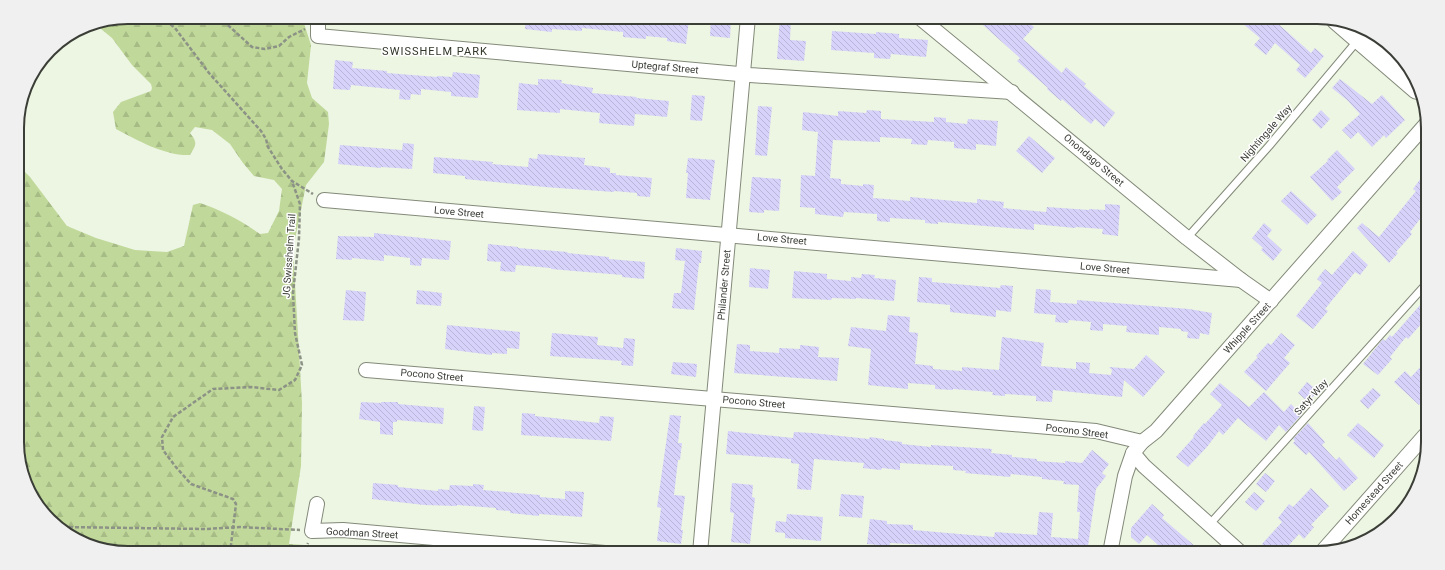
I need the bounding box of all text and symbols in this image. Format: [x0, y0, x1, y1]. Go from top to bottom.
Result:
district label: SWISSHELM PARK [382, 45, 488, 58]
street label: Uptegraf Street [631, 59, 699, 75]
street label: Nightingale Way [1238, 102, 1294, 164]
street label: Onondago Street [1062, 132, 1126, 188]
street label: Love Street [434, 204, 484, 220]
street label: JG Swisshelm Trail [281, 214, 297, 298]
street label: Love Street [757, 231, 807, 247]
street label: Philander Street [715, 249, 733, 321]
street label: Love Street [1080, 260, 1130, 276]
street label: Whipple Street [1221, 300, 1273, 356]
street label: Pocono Street [400, 367, 464, 383]
street label: Satyr Way [1292, 377, 1330, 417]
street label: Pocono Street [722, 394, 786, 410]
street label: Pocono Street [1045, 422, 1109, 440]
street label: Homestead Street [1343, 459, 1405, 527]
street label: Goodman Street [326, 526, 398, 540]

